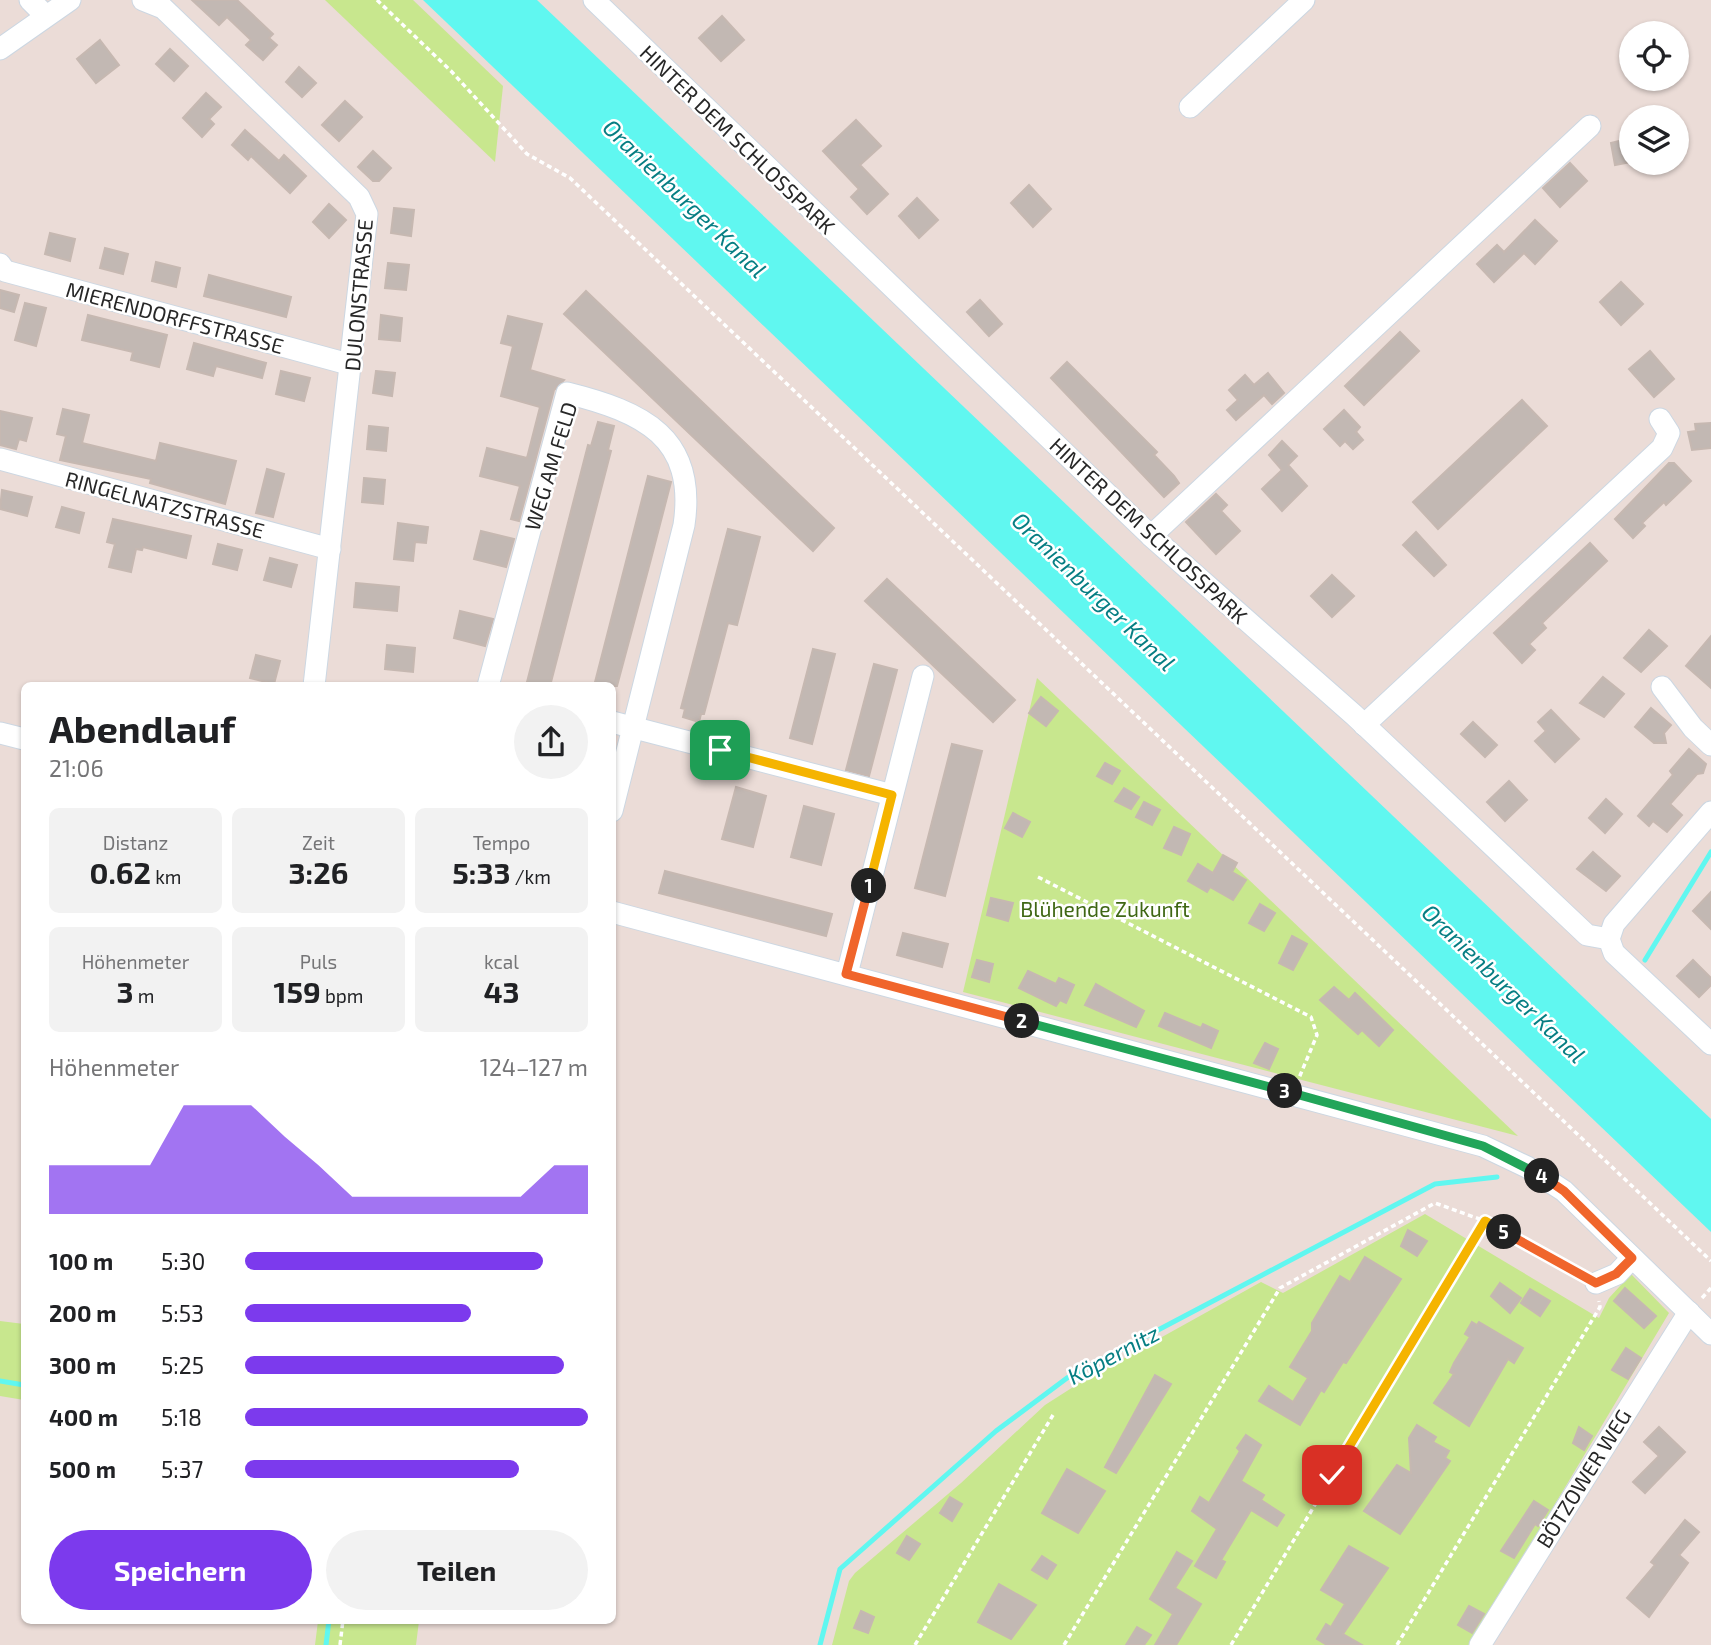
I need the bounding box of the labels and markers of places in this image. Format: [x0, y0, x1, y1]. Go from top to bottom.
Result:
pin [690, 720, 750, 780]
pin: 1 [852, 868, 886, 903]
pin: 2 [1004, 1004, 1040, 1038]
pin: 3 [1268, 1074, 1302, 1108]
pin: 4 [1524, 1158, 1560, 1194]
pin: 5 [1486, 1214, 1522, 1250]
pin [1302, 1445, 1362, 1505]

